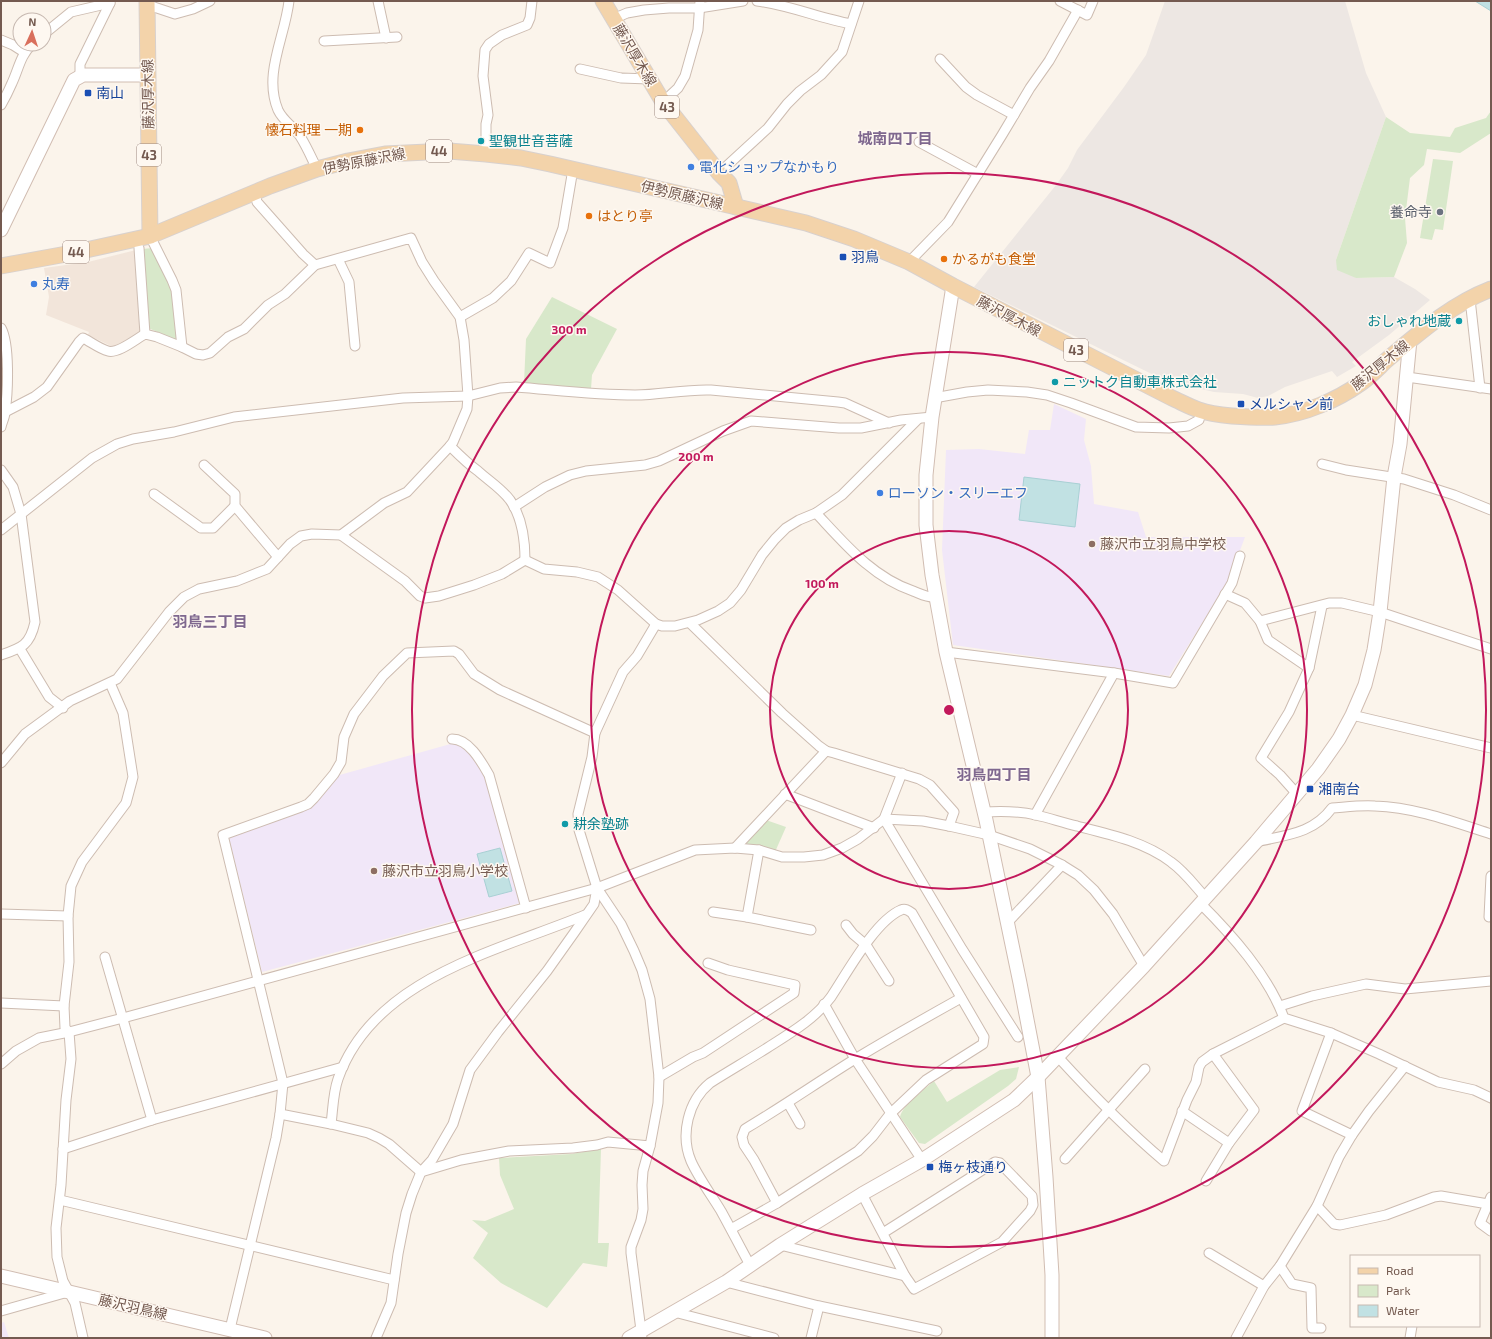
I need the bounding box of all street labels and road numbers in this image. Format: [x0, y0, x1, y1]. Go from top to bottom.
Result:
street label: 藤沢厚木線 [610, 20, 661, 89]
street label: 藤沢厚木線 [138, 59, 157, 129]
road number: 43 [655, 96, 679, 118]
road number: 44 [426, 140, 452, 162]
road number: 43 [137, 144, 161, 166]
street label: 伊勢原藤沢線 [321, 144, 407, 177]
street label: 伊勢原藤沢線 [639, 177, 725, 212]
road number: 44 [63, 241, 89, 263]
street label: 藤沢厚木線 [974, 292, 1044, 339]
street label: 藤沢厚木線 [1347, 336, 1412, 393]
road number: 43 [1064, 339, 1088, 361]
street label: 藤沢羽鳥線 [97, 1290, 169, 1323]

